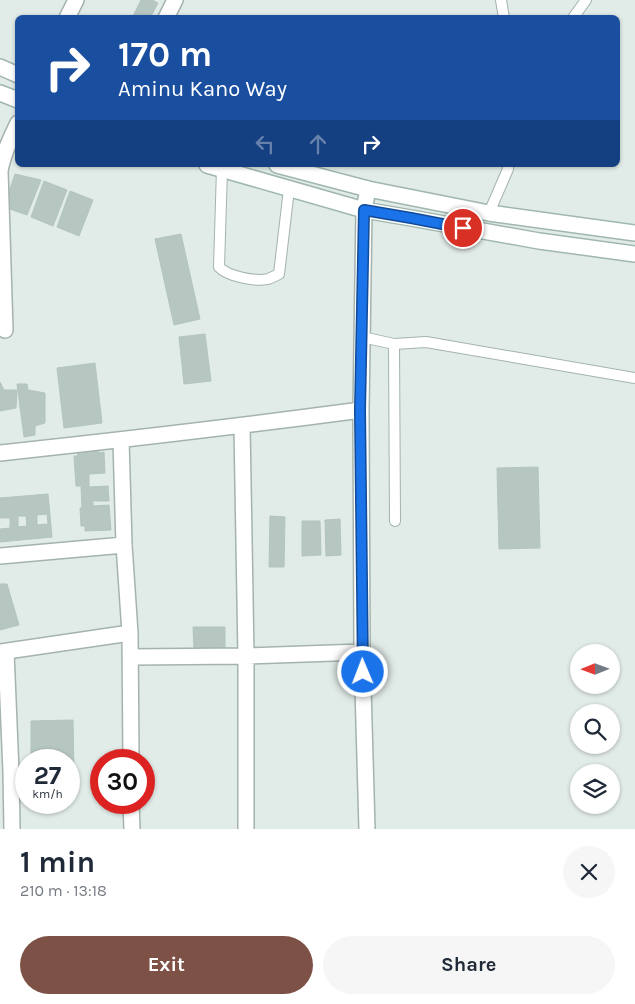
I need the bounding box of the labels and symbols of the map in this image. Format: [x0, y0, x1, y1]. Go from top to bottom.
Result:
pin [442, 207, 484, 249]
north arrow [570, 644, 620, 694]
position arrow [336, 645, 388, 697]
speed limit sign: 30 [90, 749, 155, 814]

